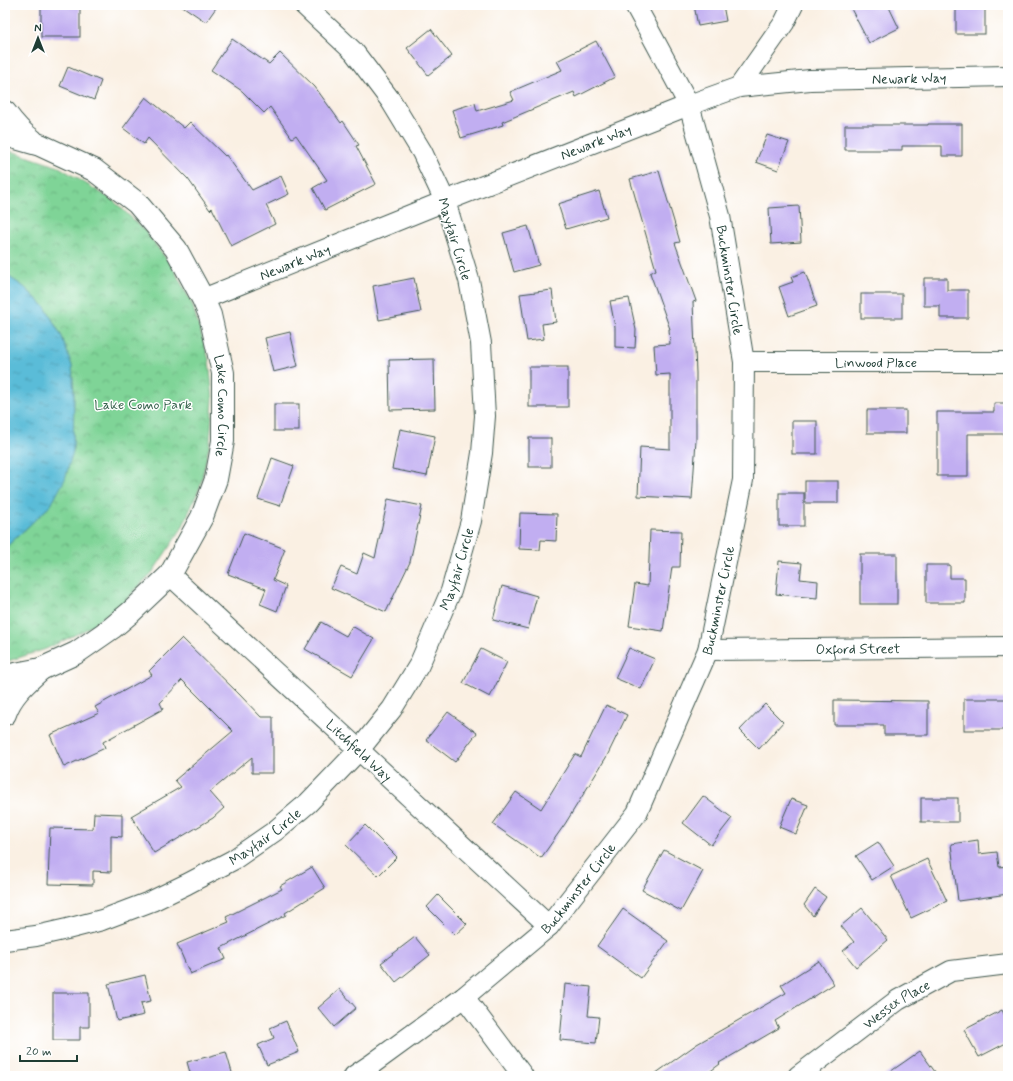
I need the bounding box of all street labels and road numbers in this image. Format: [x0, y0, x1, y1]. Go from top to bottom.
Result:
street label: Newark Way [872, 69, 947, 89]
street label: Newark Way [558, 121, 634, 165]
street label: Mayfair Circle [433, 196, 475, 283]
street label: Buckminster Circle [711, 224, 747, 337]
street label: Newark Way [257, 240, 333, 285]
street label: Lake Como Circle [209, 353, 231, 459]
street label: Linwood Place [835, 354, 917, 372]
street label: Mayfair Circle [436, 526, 479, 613]
street label: Buckminster Circle [699, 544, 739, 658]
street label: Oxford Street [816, 640, 901, 661]
street label: Litchfield Way [322, 716, 395, 786]
street label: Mayfair Circle [226, 805, 305, 870]
street label: Buckminster Circle [538, 839, 621, 939]
street label: Wessex Place [860, 976, 933, 1033]

